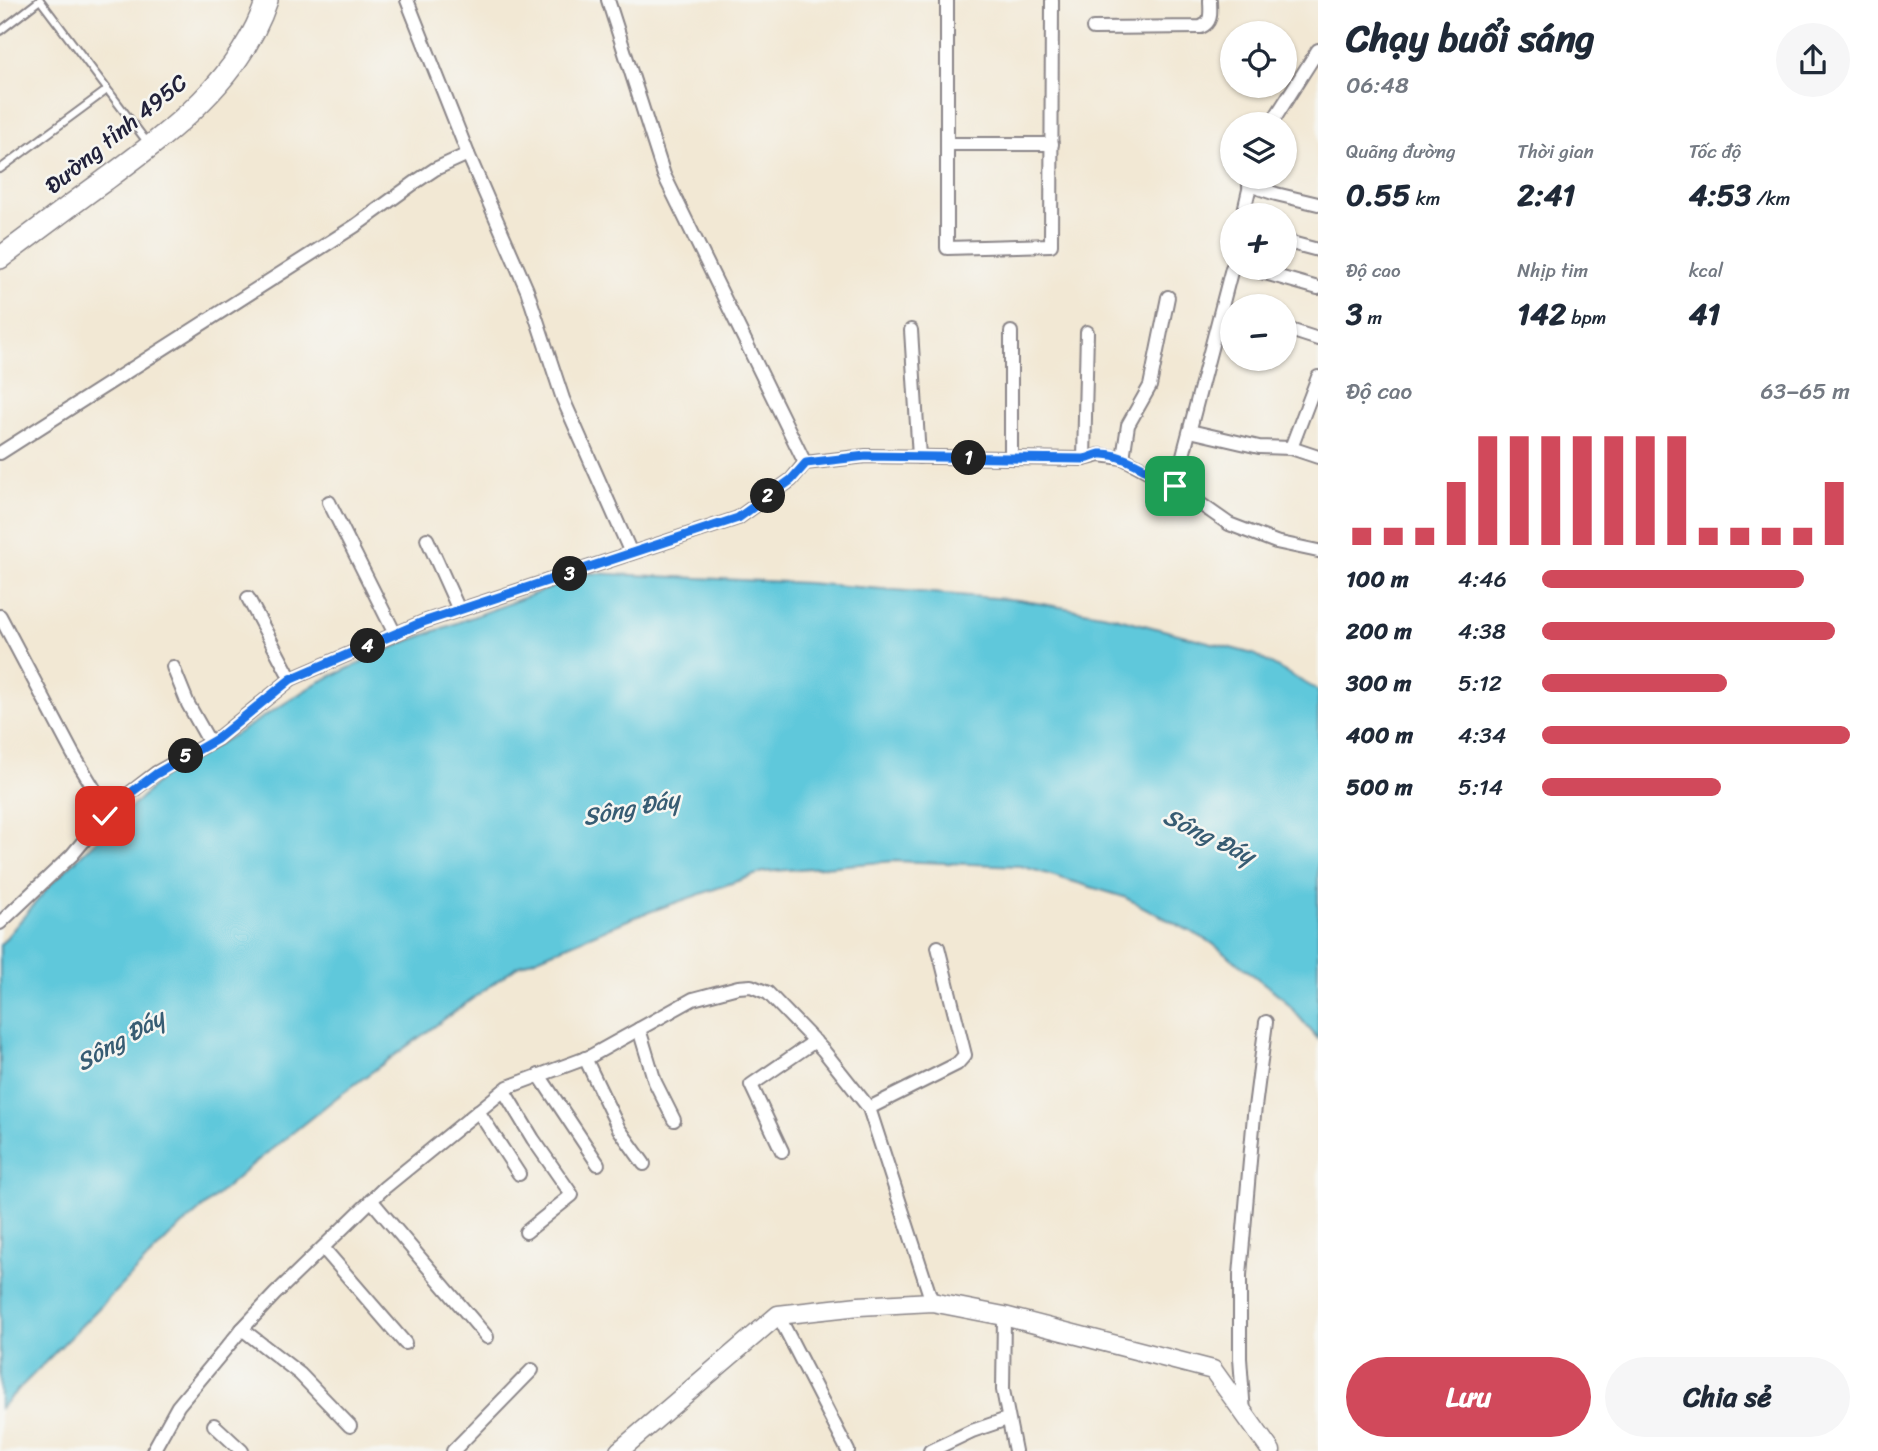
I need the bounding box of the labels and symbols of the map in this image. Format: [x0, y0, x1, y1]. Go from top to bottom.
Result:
street label: Đường tỉnh 495C [35, 63, 197, 205]
pin: 1 [951, 440, 986, 476]
pin [1145, 456, 1205, 516]
pin: 2 [750, 478, 786, 514]
pin: 3 [552, 556, 588, 592]
pin: 4 [350, 628, 386, 664]
pin: 5 [168, 738, 204, 774]
water label: Sông Đáy [579, 777, 686, 838]
pin [75, 786, 135, 846]
water label: Sông Đáy [1156, 796, 1265, 878]
water label: Sông Đáy [67, 996, 176, 1082]

